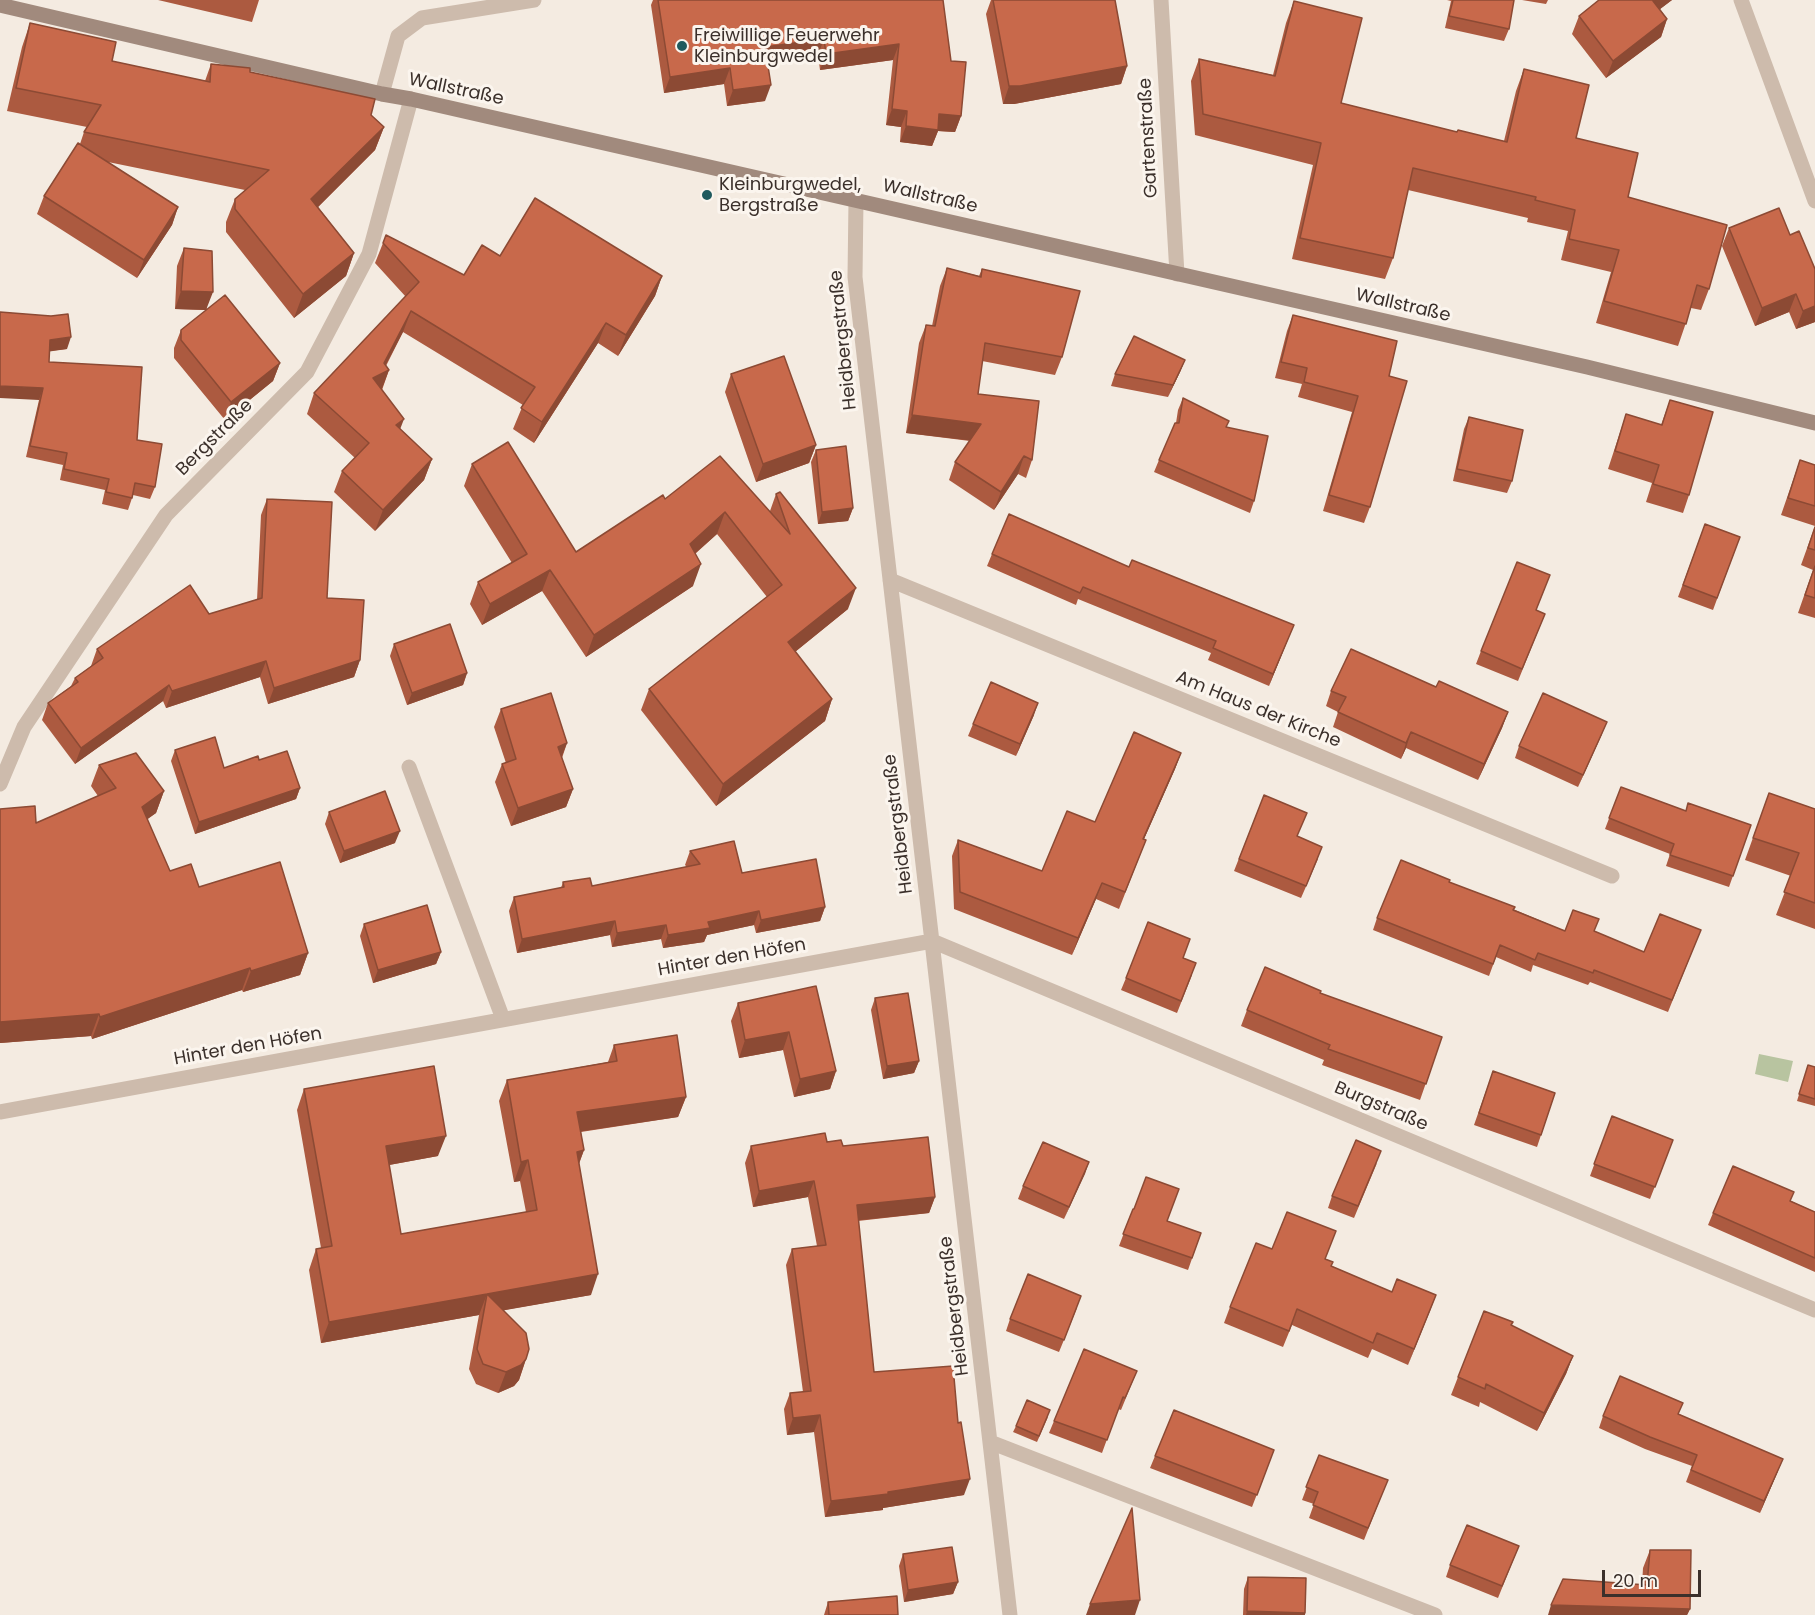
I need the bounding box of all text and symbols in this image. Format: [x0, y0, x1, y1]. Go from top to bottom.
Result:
place label: Freiwillige Feuerwehr Kleinburgwedel [694, 25, 880, 68]
marker: Freiwillige Feuerwehr Kleinburgwedel [675, 39, 689, 53]
street label: Wallstraße [406, 69, 506, 111]
street label: Gartenstraße [1135, 77, 1163, 199]
place label: Kleinburgwedel, Bergstraße [719, 174, 861, 216]
street label: Wallstraße [880, 176, 980, 218]
marker: Kleinburgwedel, Bergstraße [700, 188, 714, 202]
street label: Heidbergstraße [826, 269, 862, 411]
street label: Wallstraße [1353, 285, 1453, 327]
street label: Bergstraße [172, 395, 258, 481]
street label: Am Haus der Kirche [1172, 667, 1344, 753]
street label: Heidbergstraße [880, 753, 918, 895]
street label: Hinter den Höfen [656, 934, 808, 982]
street label: Hinter den Höfen [172, 1023, 324, 1071]
street label: Burgstraße [1331, 1078, 1431, 1136]
street label: Heidbergstraße [936, 1235, 974, 1377]
scale bar [1605, 1558, 1704, 1596]
text: 20 m [1613, 1568, 1658, 1593]

